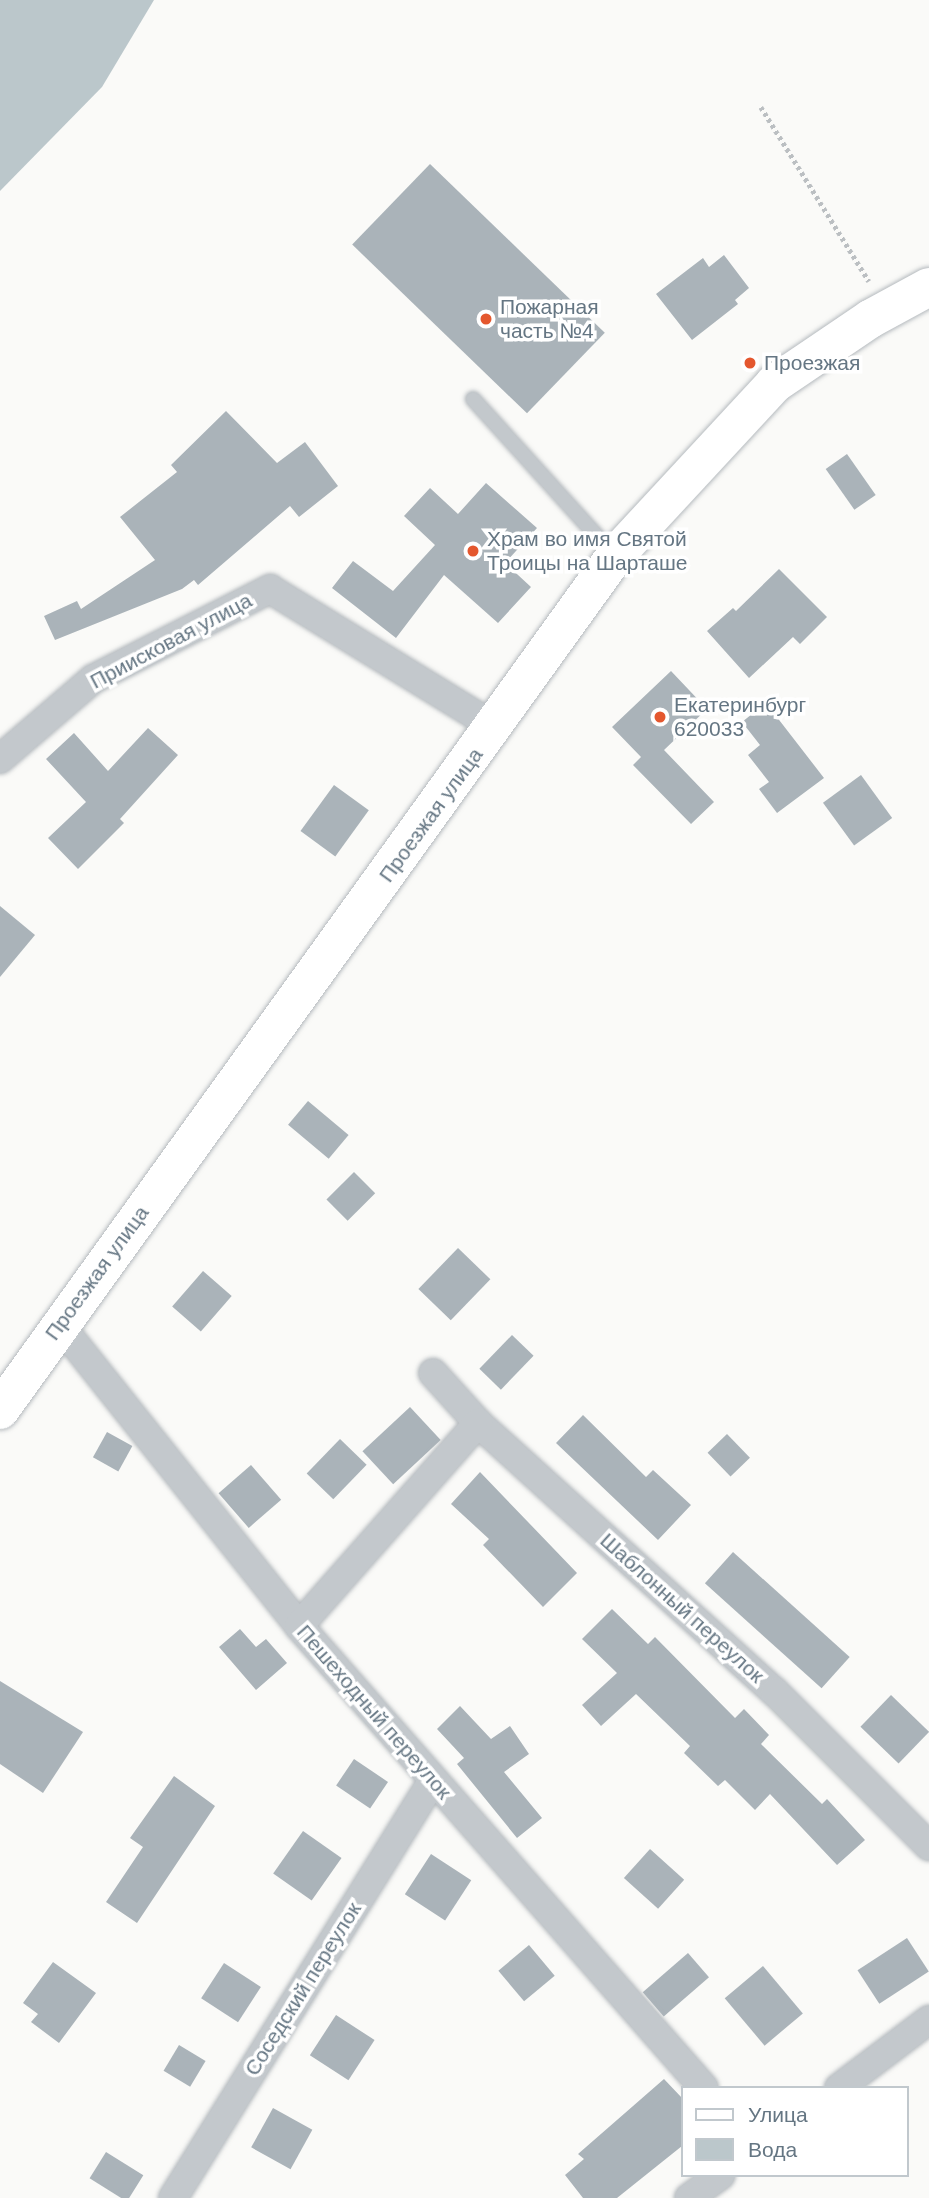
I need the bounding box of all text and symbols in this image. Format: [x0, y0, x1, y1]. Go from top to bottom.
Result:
place label: Пожарная часть №4 [500, 294, 599, 344]
marker: Пожарная часть №4 [478, 311, 494, 327]
place label: Проезжая [764, 350, 860, 376]
marker: Проезжая [742, 355, 758, 371]
place label: Храм во имя Святой Троицы на Шарташе [487, 526, 688, 576]
marker: Храм во имя Святой Троицы на Шарташе [465, 543, 481, 559]
street label: Приисковая улица [86, 588, 256, 694]
place label: Екатеринбург 620033 [674, 692, 806, 742]
marker: Екатеринбург 620033 [652, 709, 668, 725]
street label: Проезжая улица [374, 743, 488, 887]
street label: Проезжая улица [40, 1201, 154, 1345]
street label: Шаблонный переулок [595, 1528, 769, 1688]
street label: Пешеходный переулок [292, 1620, 456, 1804]
street label: Соседский переулок [239, 1898, 367, 2080]
legend [680, 2086, 908, 2177]
text: Улица [748, 2103, 808, 2126]
text: Вода [748, 2138, 797, 2161]

